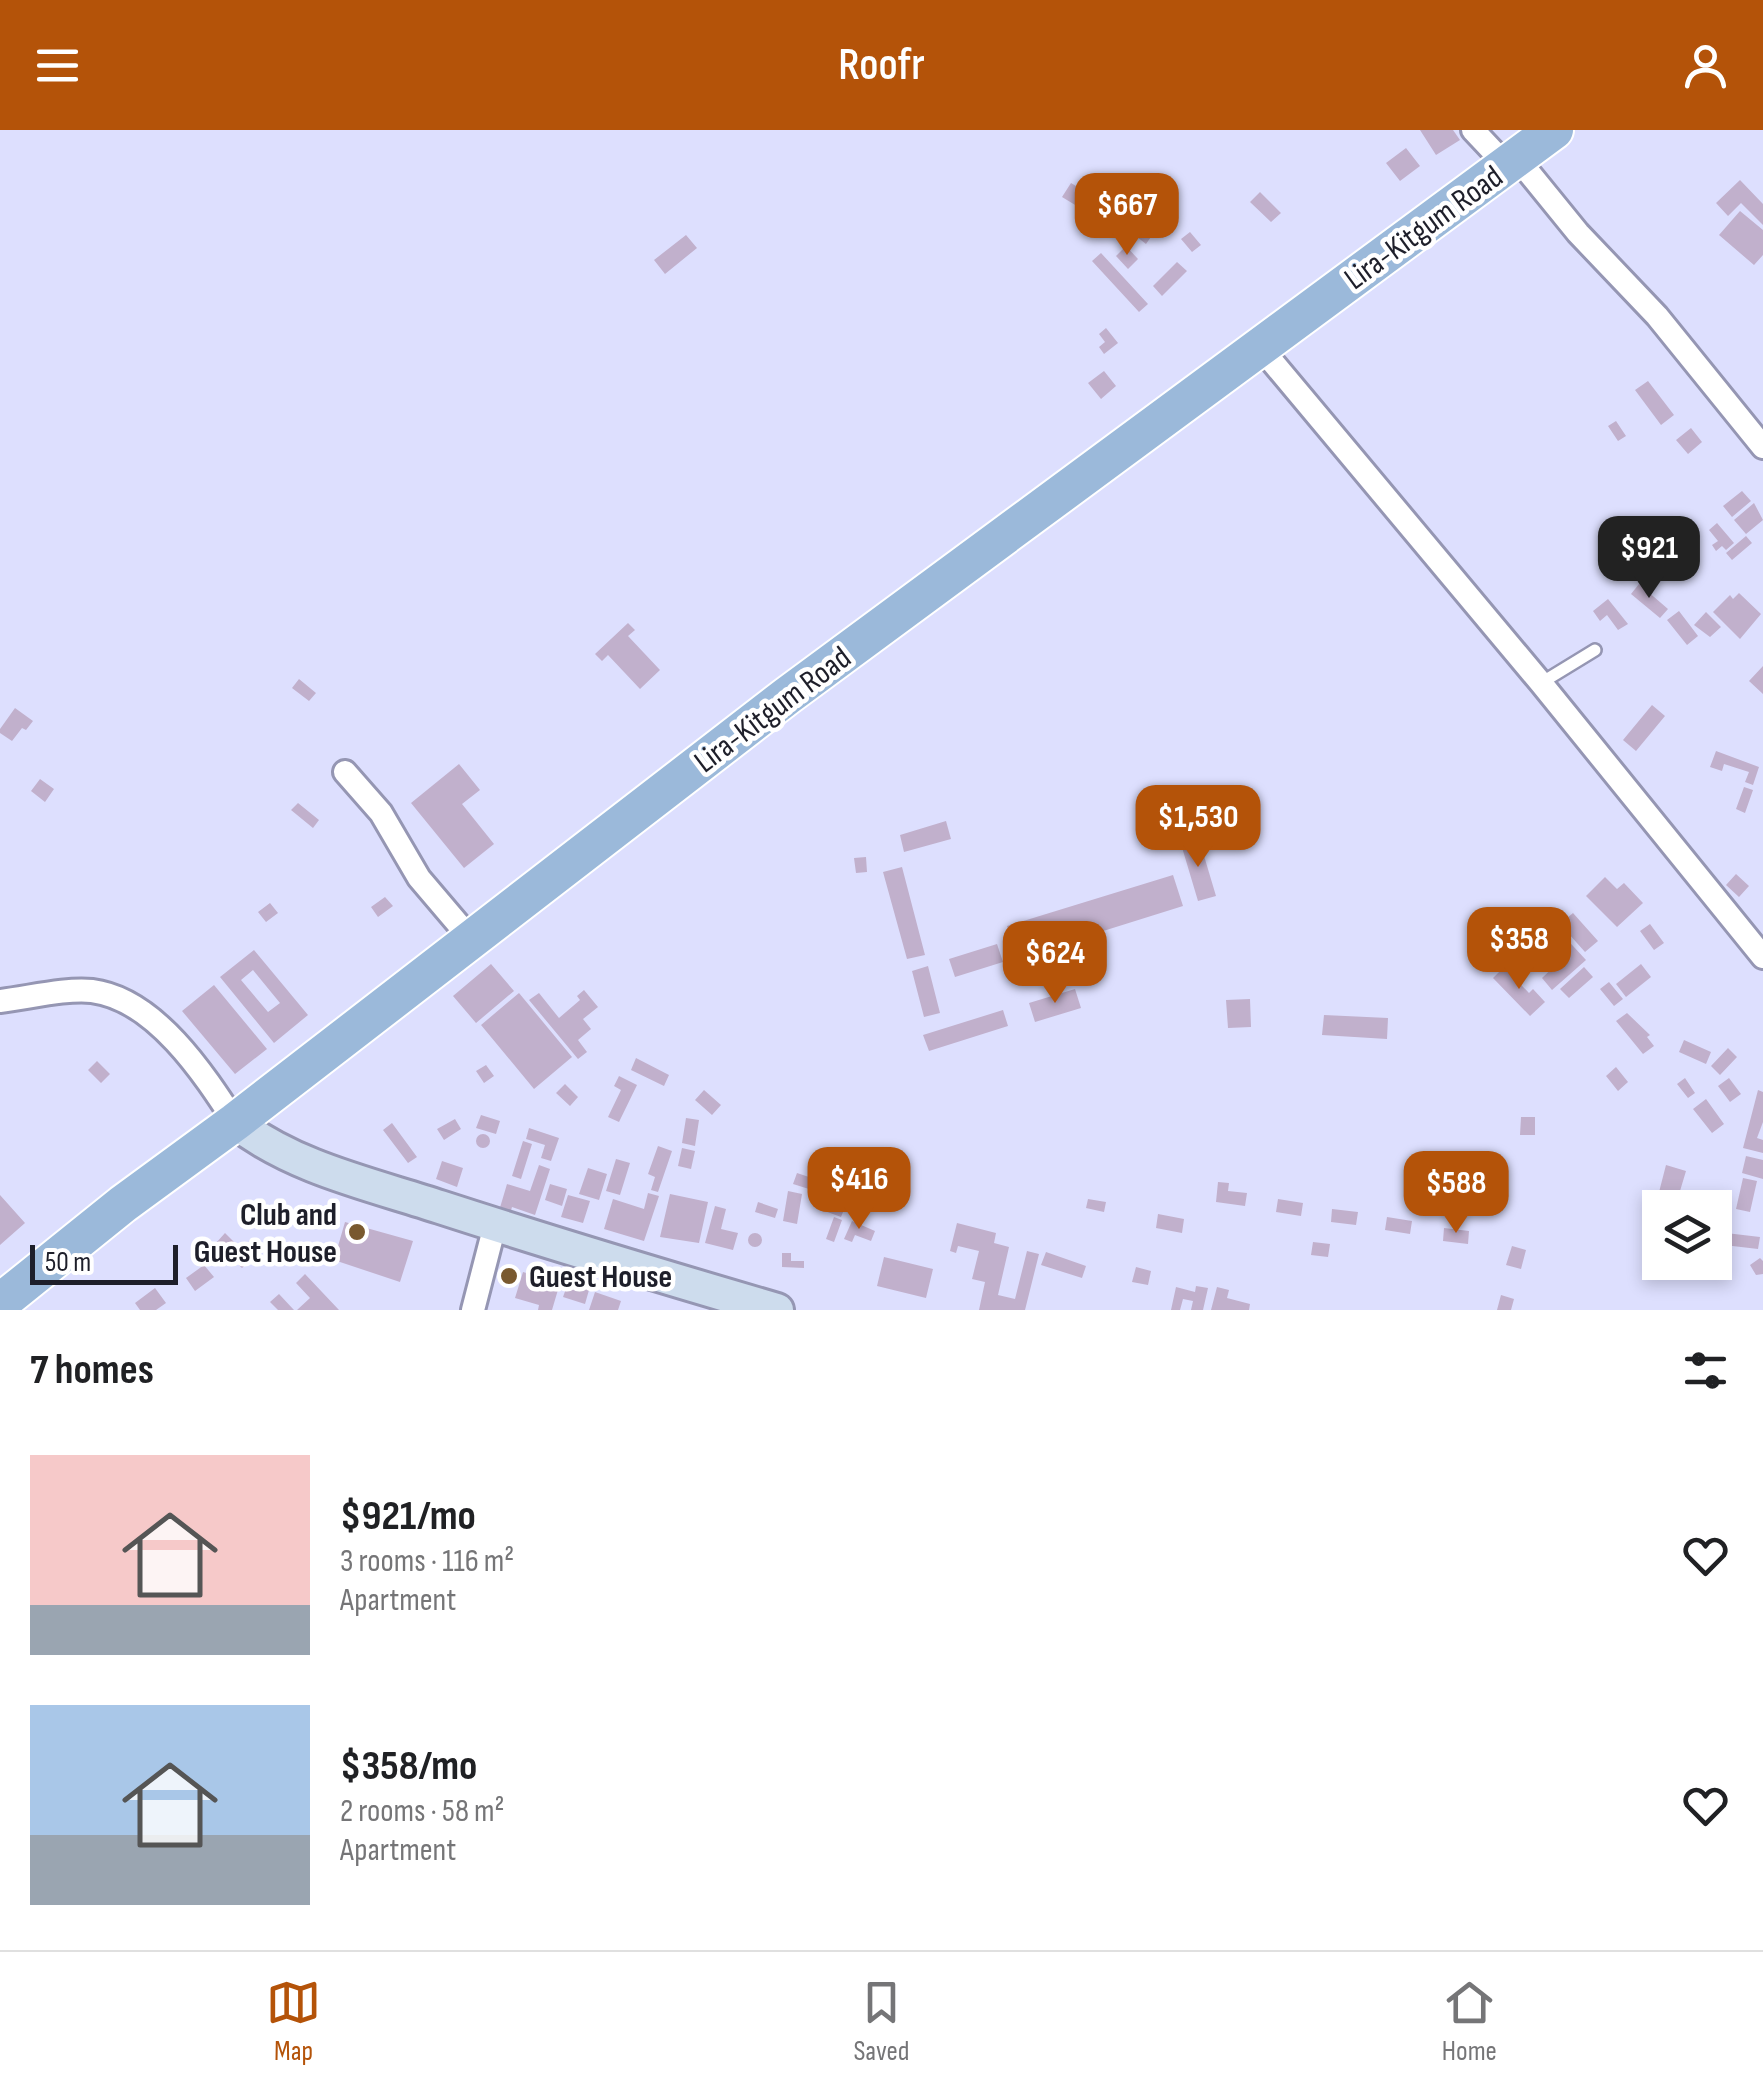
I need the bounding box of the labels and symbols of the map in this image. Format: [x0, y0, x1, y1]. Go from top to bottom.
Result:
street label: Lira-Kitgum Road [1337, 158, 1511, 299]
pin: $667 [1068, 173, 1186, 258]
pin: $921 [1590, 516, 1708, 601]
street label: Lira-Kitgum Road [687, 639, 859, 782]
pin: $1,530 [1117, 785, 1279, 870]
pin: $358 [1460, 907, 1578, 992]
pin: $624 [996, 921, 1114, 1006]
pin: $416 [800, 1147, 918, 1232]
pin: $588 [1397, 1151, 1515, 1236]
place label: Club and Guest House [194, 1196, 337, 1272]
marker: Club and Guest House [346, 1221, 368, 1243]
scale bar [30, 1240, 178, 1284]
place label: Guest House [529, 1258, 672, 1297]
marker: Guest House [498, 1265, 520, 1287]

